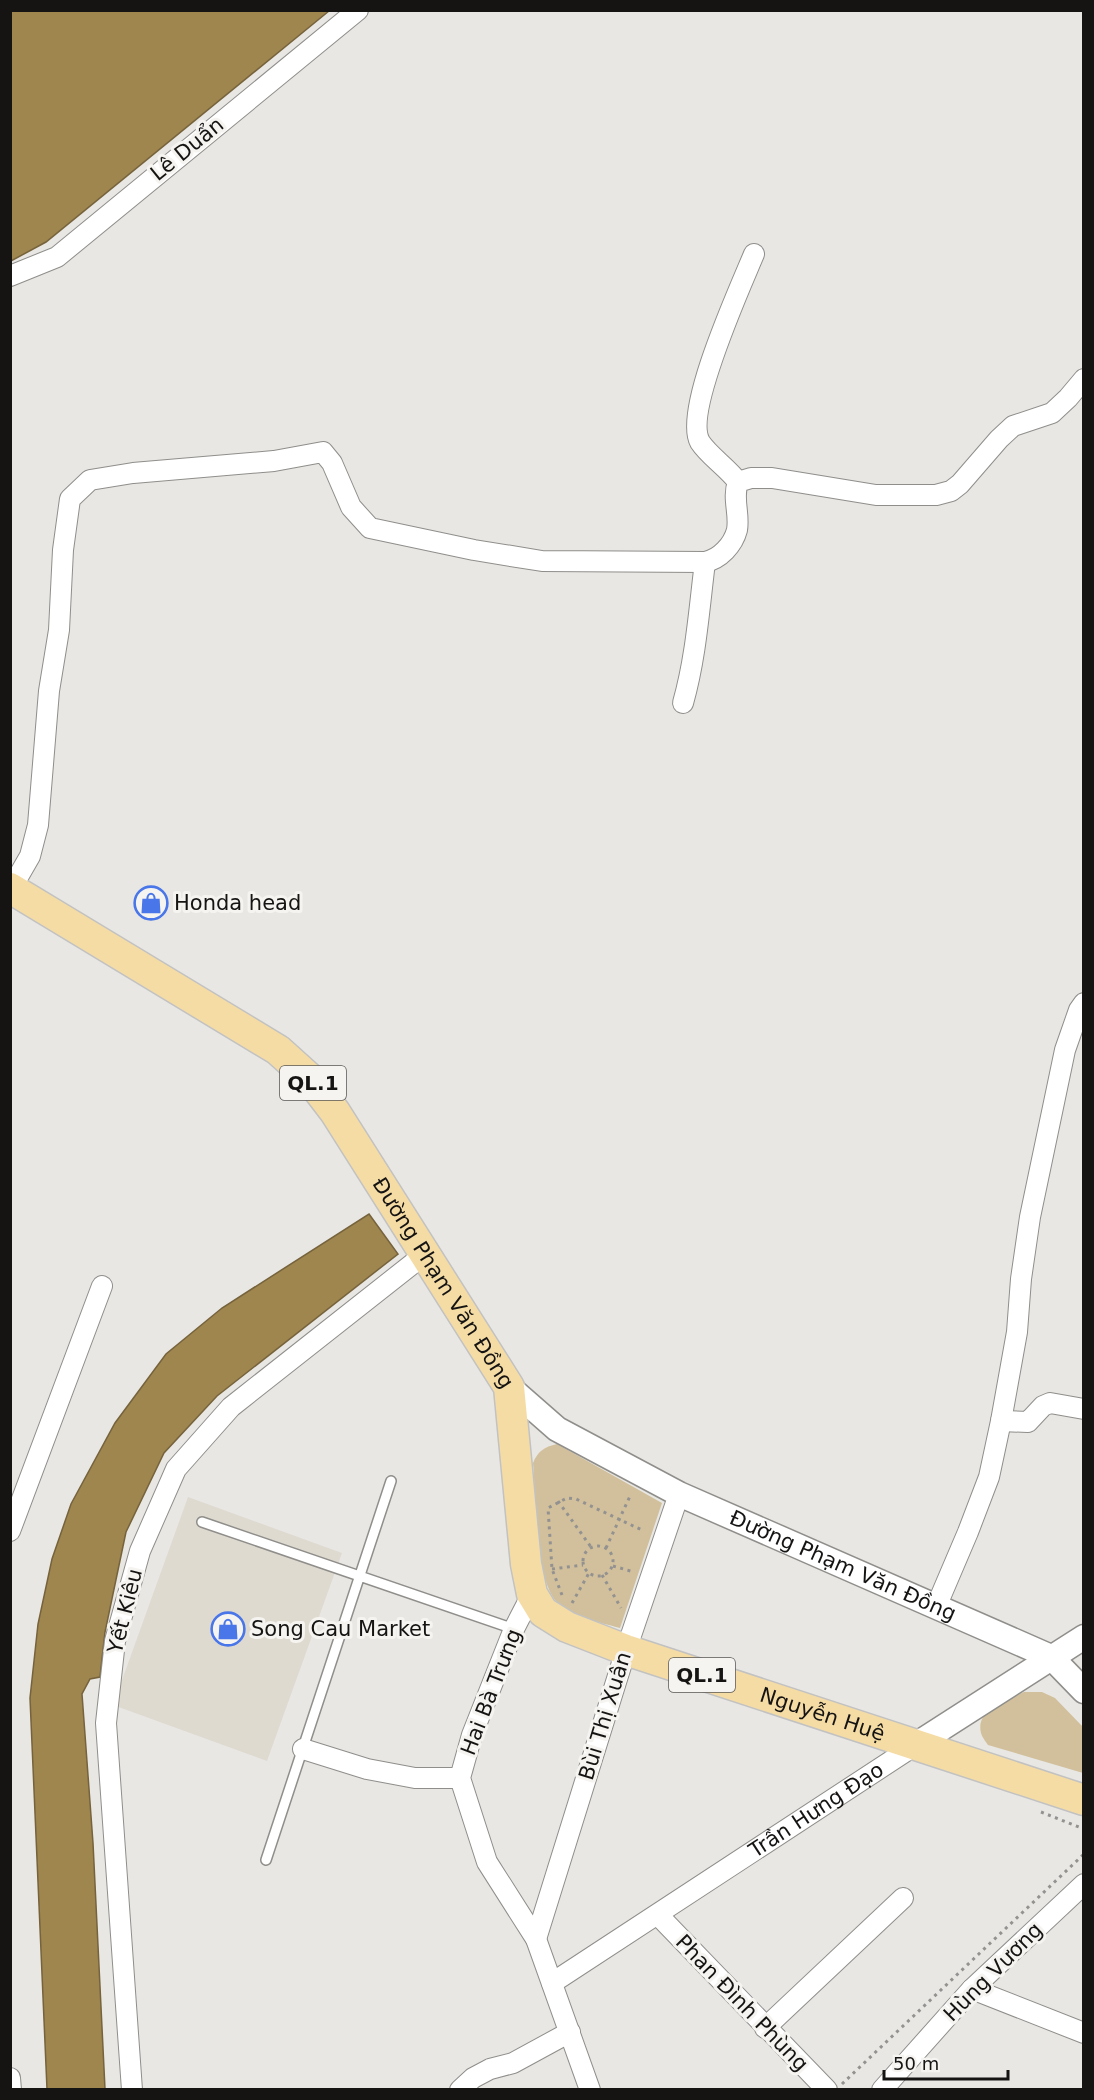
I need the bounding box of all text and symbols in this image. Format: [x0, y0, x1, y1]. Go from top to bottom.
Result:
street label: Lê Duẩn [146, 112, 228, 186]
shop icon: Honda head [133, 885, 169, 921]
place label: Honda head [174, 891, 301, 915]
road number: QL.1 [280, 1066, 346, 1100]
street label: Đường Phạm Văn Đồng [368, 1173, 519, 1393]
street label: Đường Phạm Văn Đồng [726, 1506, 960, 1626]
street label: Yết Kiêu [103, 1566, 147, 1657]
shop icon: Song Cau Market [210, 1611, 246, 1647]
place label: Song Cau Market [251, 1617, 430, 1641]
street label: Hai Bà Trưng [456, 1625, 526, 1759]
street label: Bùi Thị Xuân [574, 1649, 636, 1783]
road number: QL.1 [669, 1658, 735, 1692]
street label: Nguyễn Huệ [757, 1683, 888, 1746]
street label: Trần Hưng Đạo [744, 1757, 888, 1863]
street label: Hùng Vương [939, 1918, 1047, 2026]
street label: Phan Đình Phùng [671, 1930, 813, 2076]
scale bar [884, 2043, 1008, 2081]
text: 50 m [893, 2053, 939, 2074]

